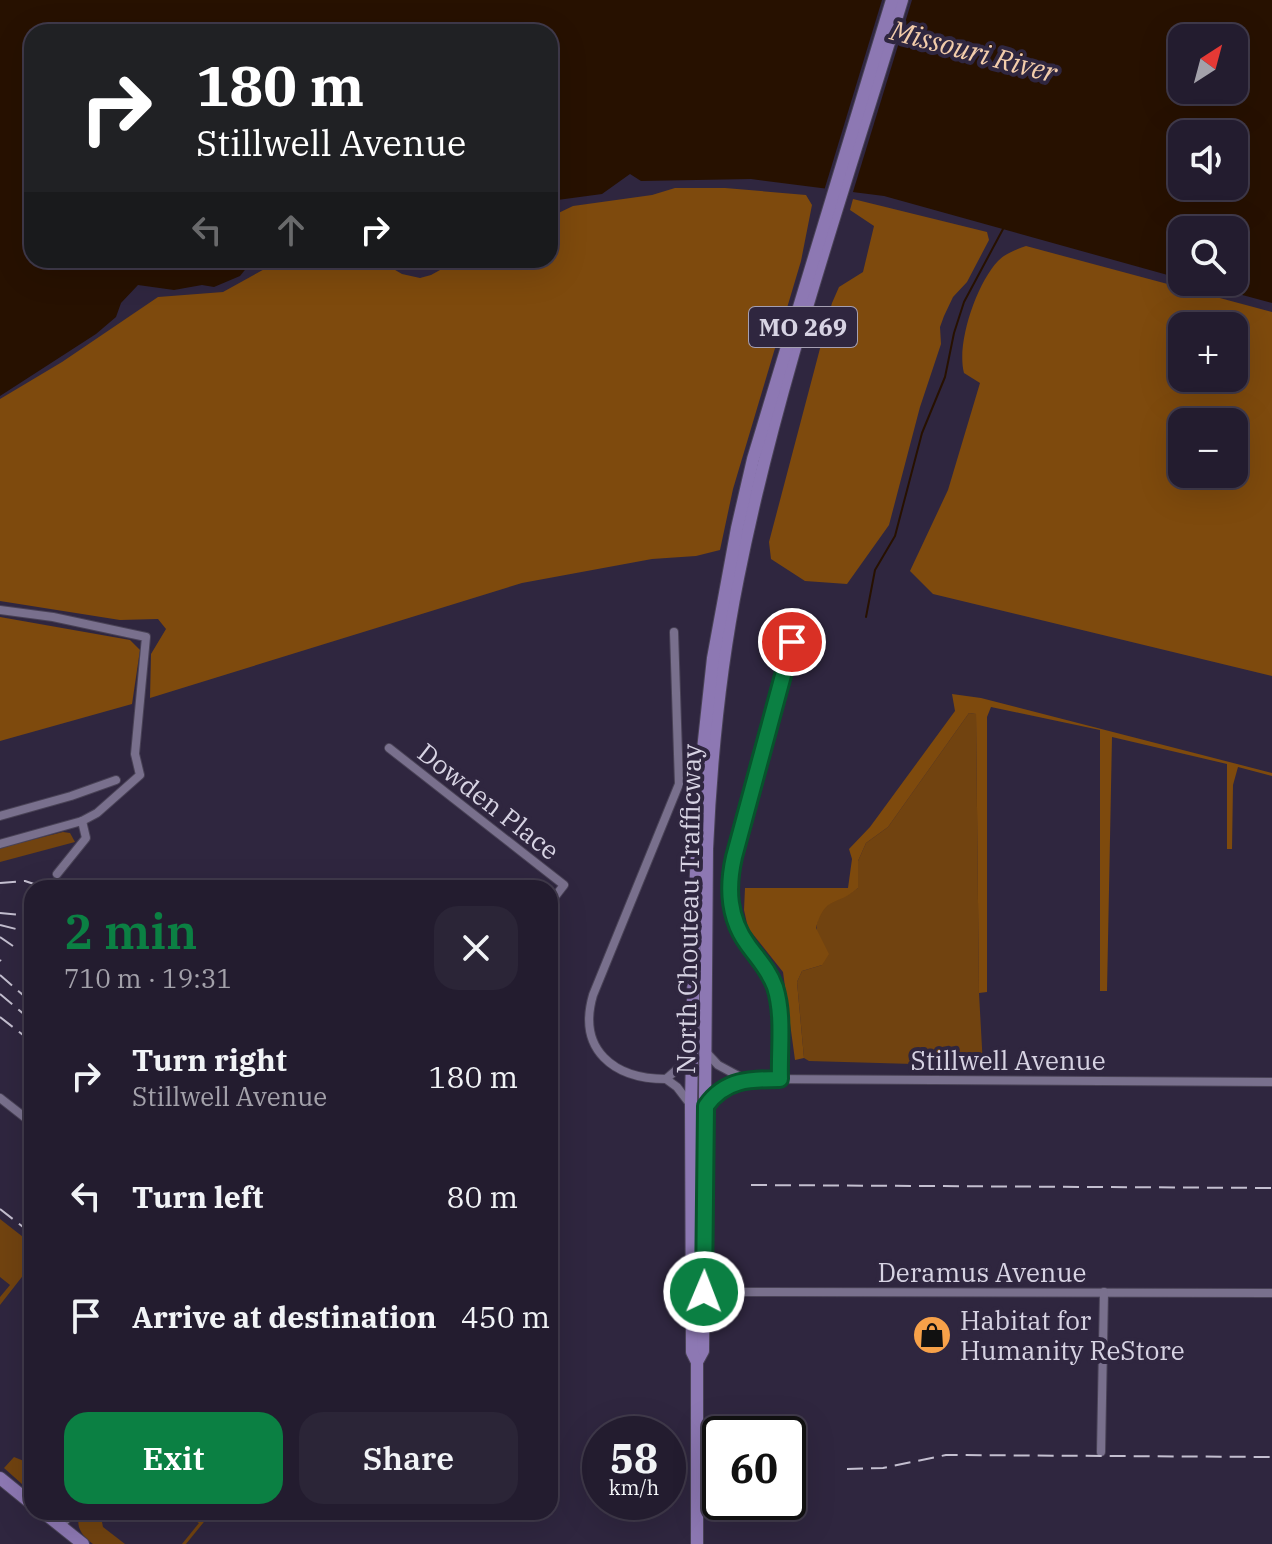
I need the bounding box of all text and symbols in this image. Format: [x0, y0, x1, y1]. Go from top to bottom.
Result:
water label: Missouri River [886, 11, 1062, 91]
north arrow [1168, 24, 1248, 104]
map controls [1168, 24, 1248, 488]
text: 180 m [196, 49, 364, 121]
icon: right [64, 56, 168, 160]
text: Stillwell Avenue [196, 119, 466, 166]
button: sound [1168, 120, 1248, 200]
icon: left [185, 208, 229, 252]
icon: ahead [269, 208, 313, 252]
icon: right [353, 208, 397, 252]
button: search [1168, 216, 1248, 296]
road number: MO 269 [749, 307, 857, 347]
button: + [1168, 312, 1248, 392]
button: − [1168, 408, 1248, 488]
pin [758, 608, 826, 676]
icon: arrive [770, 620, 814, 664]
street label: Dowden Place [411, 735, 567, 867]
street label: North Chouteau Trafficway [668, 744, 708, 1074]
text: 2 min [64, 900, 197, 962]
button: close [434, 906, 518, 990]
text: 710 m · 19:31 [64, 961, 232, 995]
text: Turn right [132, 1040, 287, 1079]
street label: Stillwell Avenue [910, 1043, 1106, 1077]
icon: right [64, 1054, 108, 1098]
text: 180 m [428, 1057, 518, 1096]
text: Stillwell Avenue [132, 1079, 327, 1113]
icon: left [64, 1174, 108, 1218]
text: Turn left [132, 1177, 264, 1216]
text: 80 m [446, 1177, 518, 1216]
position arrow [662, 1250, 746, 1334]
street label: Deramus Avenue [878, 1255, 1087, 1289]
icon: arrive [64, 1294, 108, 1338]
text: Arrive at destination [132, 1297, 437, 1336]
text: 450 m [461, 1297, 550, 1336]
place label: Habitat for Humanity ReStore [960, 1303, 1185, 1367]
shop icon: Habitat for Humanity ReStore [911, 1314, 953, 1356]
button: Exit [64, 1412, 283, 1504]
button: Share [299, 1412, 518, 1504]
speed limit sign: 60 [702, 1416, 806, 1520]
text: 58 [610, 1432, 658, 1484]
text: km/h [609, 1474, 659, 1501]

